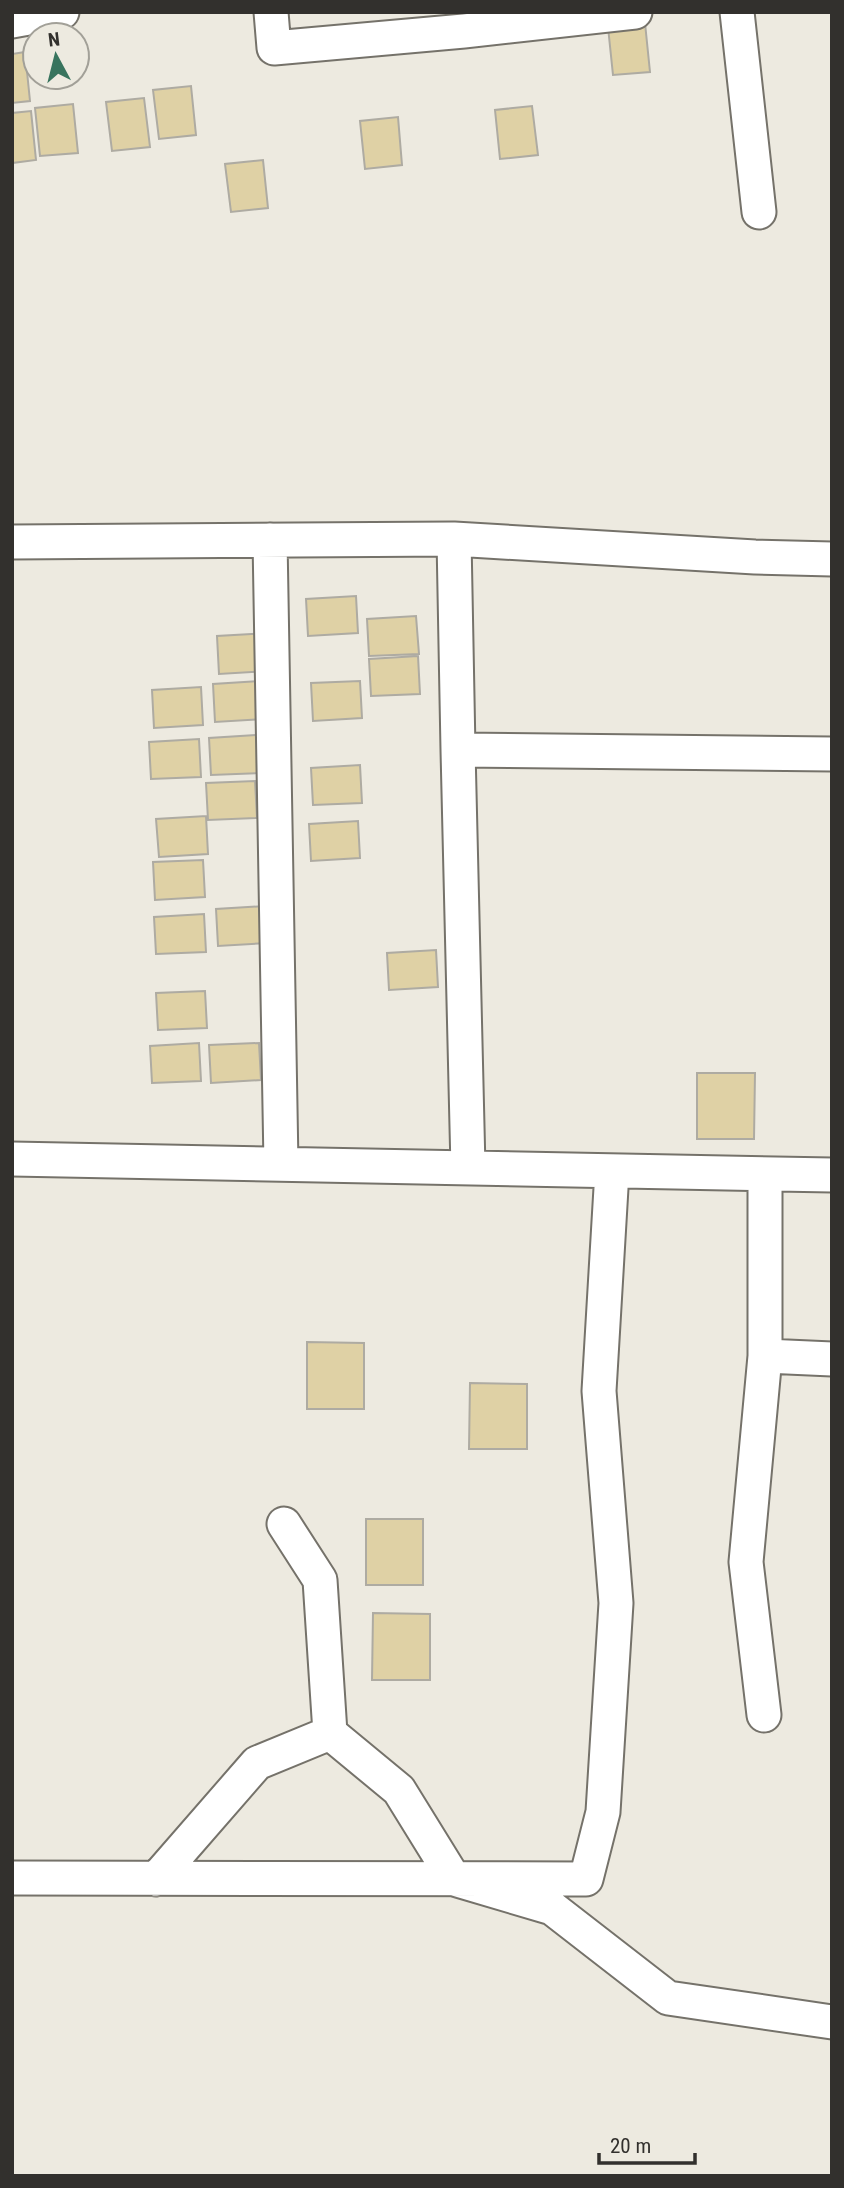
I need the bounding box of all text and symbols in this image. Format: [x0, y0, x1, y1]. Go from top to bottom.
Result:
north arrow [21, 21, 91, 91]
text: N [47, 27, 61, 52]
scale bar [599, 2122, 695, 2166]
text: 20 m [610, 2134, 651, 2158]

